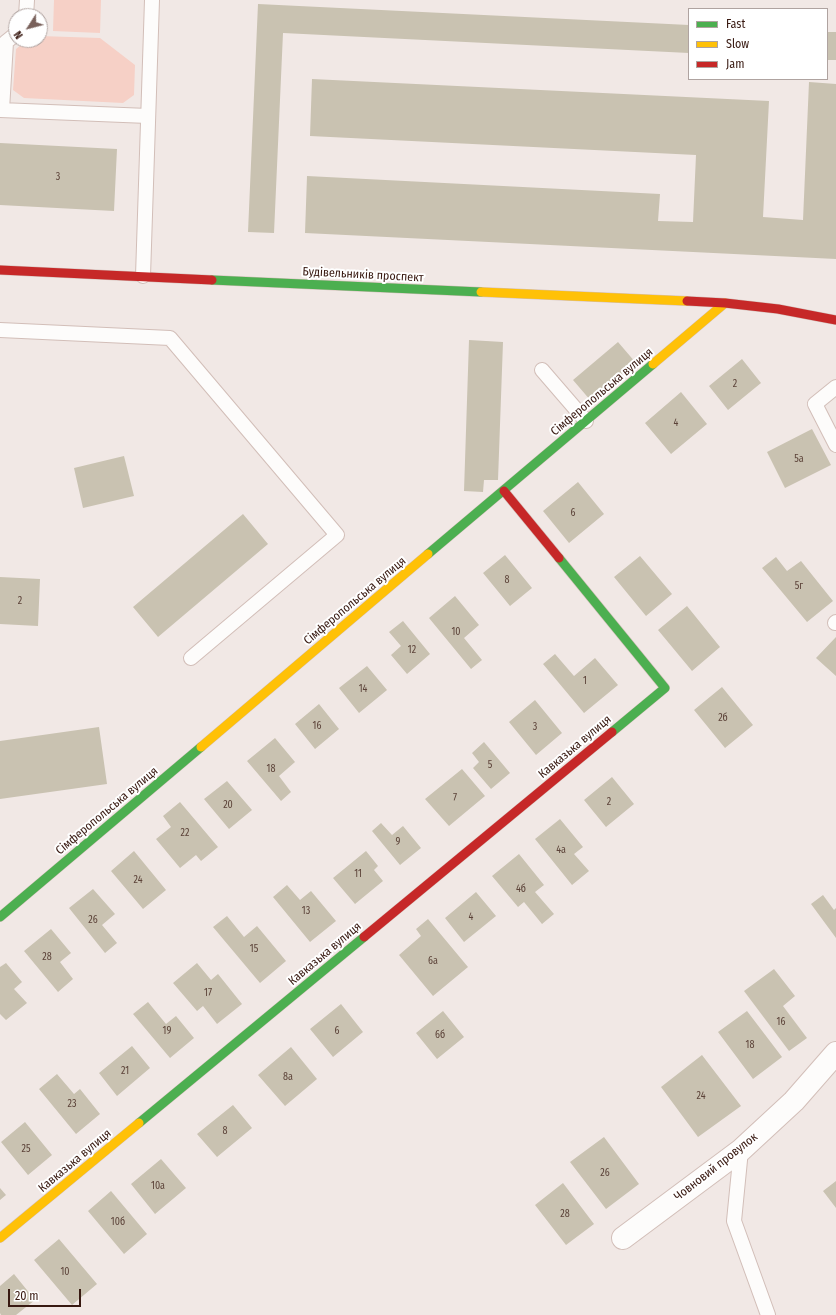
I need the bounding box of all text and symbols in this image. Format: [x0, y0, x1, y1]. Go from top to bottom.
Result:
north arrow [8, 8, 48, 48]
legend [688, 8, 828, 80]
text: Fast [726, 17, 745, 31]
text: N [11, 28, 26, 41]
text: Slow [726, 37, 749, 51]
text: Jam [726, 57, 744, 71]
house number: 3 [56, 171, 60, 183]
street label: Будівельників проспект [302, 265, 424, 285]
street label: Сімферопольська вулиця [548, 345, 656, 439]
house number: 2 [733, 378, 737, 390]
house number: 4 [674, 417, 678, 429]
house number: 5а [794, 453, 804, 465]
house number: 6 [571, 507, 575, 519]
street label: Сімферопольська вулиця [301, 554, 409, 648]
house number: 8 [505, 574, 509, 586]
house number: 5г [795, 580, 803, 592]
house number: 2 [18, 595, 22, 607]
house number: 10 [451, 626, 461, 638]
house number: 12 [408, 644, 416, 656]
house number: 1 [583, 675, 587, 687]
house number: 14 [359, 683, 367, 695]
street label: Кавказька вулиця [536, 712, 614, 782]
house number: 2б [718, 712, 728, 724]
house number: 16 [313, 720, 321, 732]
house number: 3 [533, 721, 537, 733]
house number: 5 [488, 759, 492, 771]
house number: 18 [267, 763, 275, 775]
street label: Сімферопольська вулиця [53, 764, 161, 858]
house number: 7 [453, 792, 457, 804]
house number: 2 [607, 796, 611, 808]
house number: 20 [223, 799, 233, 811]
house number: 22 [181, 827, 189, 839]
house number: 9 [396, 836, 400, 848]
house number: 4а [556, 844, 566, 856]
house number: 11 [354, 868, 362, 880]
house number: 24 [133, 874, 143, 886]
house number: 4б [516, 883, 526, 895]
house number: 13 [302, 905, 310, 917]
house number: 4 [469, 911, 473, 923]
house number: 26 [88, 914, 98, 926]
street label: Кавказька вулиця [286, 919, 364, 989]
house number: 15 [250, 943, 258, 955]
house number: 28 [42, 951, 52, 963]
house number: 6а [428, 955, 438, 967]
house number: 17 [204, 987, 212, 999]
house number: 16 [777, 1016, 785, 1028]
house number: 19 [163, 1025, 171, 1037]
house number: 6 [335, 1025, 339, 1037]
house number: 6б [435, 1029, 445, 1041]
house number: 18 [746, 1039, 754, 1051]
house number: 21 [121, 1065, 129, 1077]
house number: 8а [283, 1071, 293, 1083]
house number: 24 [696, 1090, 706, 1102]
house number: 23 [68, 1098, 76, 1110]
house number: 8 [223, 1125, 227, 1137]
street label: Кавказька вулиця [36, 1126, 114, 1196]
street label: Човновий провулок [672, 1130, 760, 1204]
house number: 25 [22, 1143, 30, 1155]
house number: 26 [600, 1167, 610, 1179]
house number: 10а [151, 1180, 165, 1192]
house number: 28 [560, 1208, 570, 1220]
house number: 10б [111, 1216, 125, 1228]
house number: 10 [60, 1266, 70, 1278]
scale bar [10, 1281, 83, 1307]
text: 20 m [15, 1289, 39, 1303]

